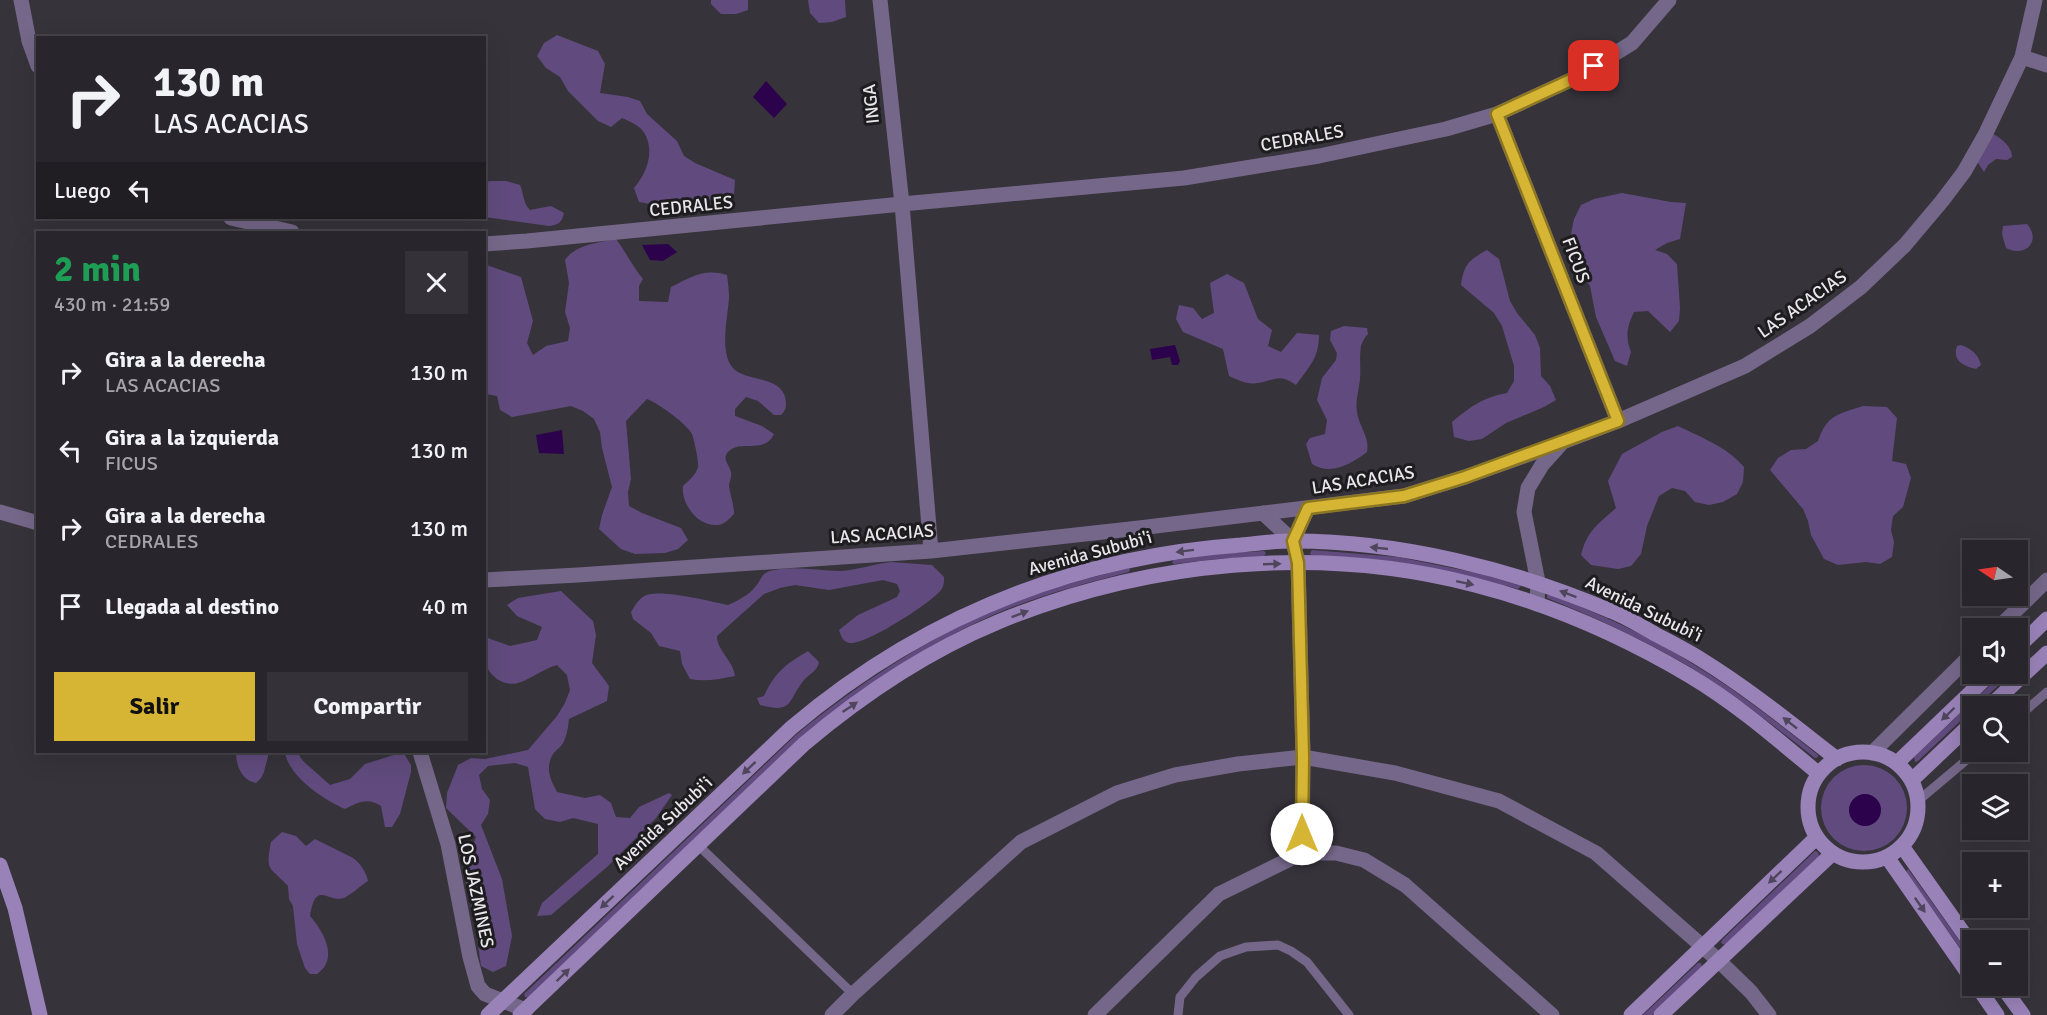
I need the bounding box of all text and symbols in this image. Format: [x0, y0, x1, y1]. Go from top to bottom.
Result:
pin [1568, 40, 1619, 91]
icon: arrive [1577, 49, 1610, 82]
text: 130 m [153, 57, 264, 108]
icon: right [54, 60, 132, 138]
street label: INGA [858, 83, 884, 125]
text: LAS ACACIAS [153, 108, 309, 141]
street label: CEDRALES [1259, 120, 1345, 156]
icon: left [123, 174, 156, 207]
text: Luego [54, 177, 111, 204]
street label: CEDRALES [648, 191, 734, 221]
street label: FICUS [1557, 234, 1595, 286]
text: 2 min [54, 247, 141, 292]
button: close [405, 251, 468, 314]
street label: LAS ACACIAS [1753, 265, 1851, 343]
text: 430 m · 21:59 [54, 292, 170, 317]
text: Gira a la derecha [105, 346, 266, 373]
icon: right [54, 356, 87, 389]
text: 130 m [410, 359, 468, 386]
text: LAS ACACIAS [105, 373, 220, 398]
text: Gira a la izquierda [105, 424, 279, 451]
icon: left [54, 434, 87, 467]
text: 130 m [410, 437, 468, 464]
text: FICUS [105, 451, 158, 476]
street label: LAS ACACIAS [1310, 461, 1416, 499]
text: Gira a la derecha [105, 502, 266, 529]
icon: right [54, 512, 87, 545]
text: 130 m [410, 515, 468, 542]
street label: LAS ACACIAS [829, 519, 935, 549]
street label: Avenida Sububi'i [1026, 526, 1154, 580]
text: CEDRALES [105, 529, 198, 554]
north arrow [1962, 540, 2028, 606]
map controls [1962, 540, 2028, 996]
one-way arrow [1370, 543, 1389, 552]
one-way arrow [1176, 546, 1195, 555]
one-way arrow [1263, 559, 1282, 568]
street label: Avenida Sububi'i [1582, 571, 1706, 647]
one-way arrow [1456, 579, 1475, 588]
one-way arrow [1559, 589, 1577, 599]
icon: arrive [54, 590, 87, 623]
text: Llegada al destino [105, 593, 279, 620]
text: 40 m [422, 593, 468, 620]
one-way arrow [1012, 608, 1030, 618]
button: sound [1962, 618, 2028, 684]
button: Salir [54, 672, 255, 741]
button: Compartir [267, 672, 468, 741]
button: search [1962, 696, 2028, 762]
one-way arrow [841, 701, 857, 713]
one-way arrow [1941, 707, 1956, 721]
one-way arrow [1783, 717, 1799, 729]
one-way arrow [742, 761, 757, 774]
street label: Avenida Sububi'i [609, 772, 717, 874]
button: layers [1962, 774, 2028, 840]
position arrow [1270, 802, 1334, 866]
street label: LOS JAZMINES [453, 832, 499, 950]
button: + [1962, 852, 2028, 918]
one-way arrow [1767, 870, 1782, 884]
one-way arrow [600, 895, 615, 908]
one-way arrow [1914, 896, 1926, 912]
button: − [1962, 930, 2028, 996]
one-way arrow [555, 968, 569, 982]

